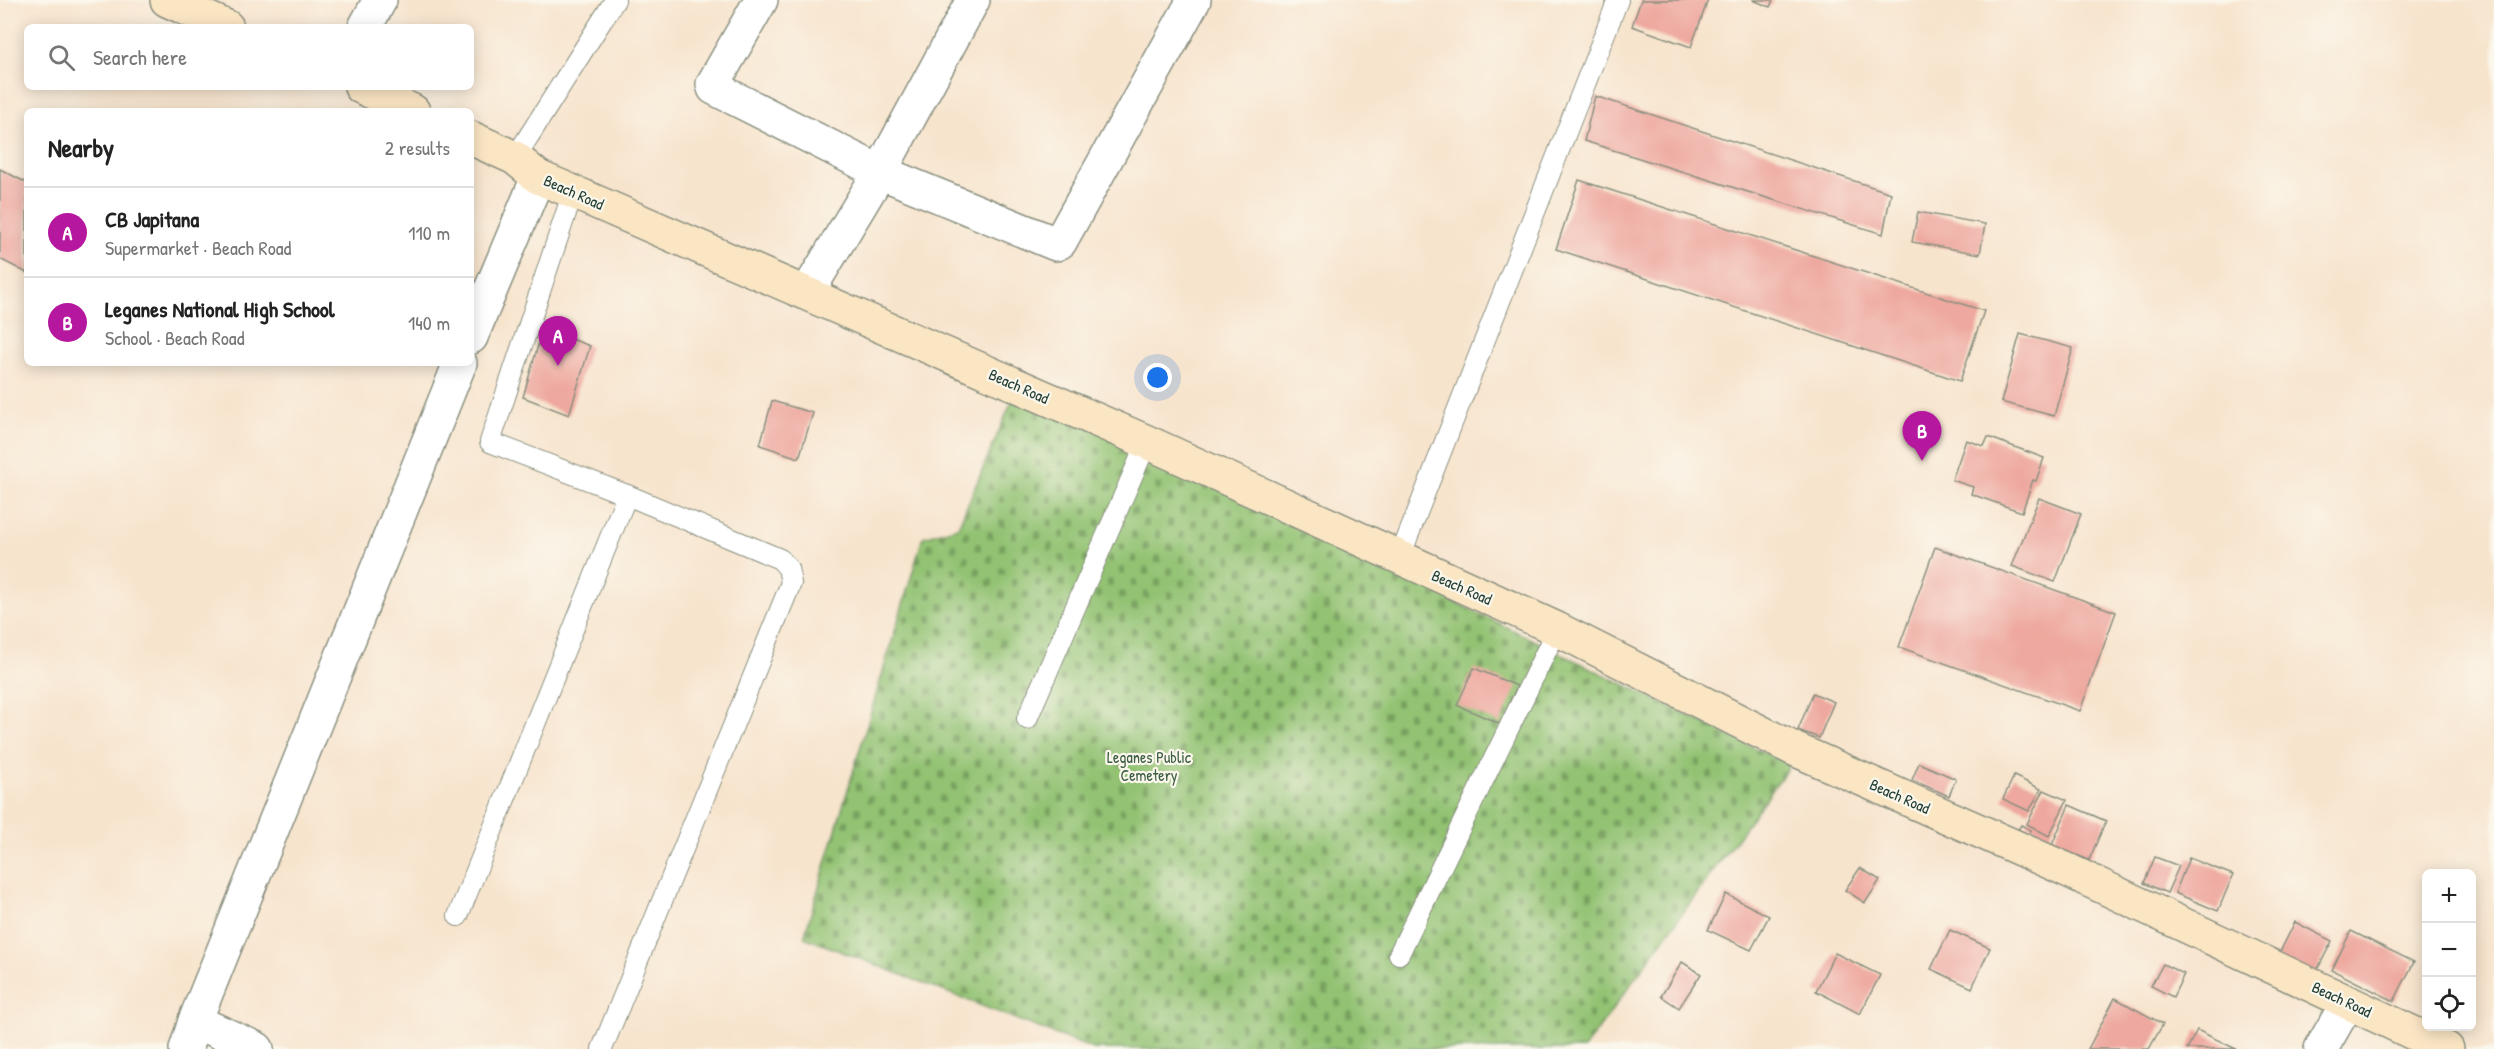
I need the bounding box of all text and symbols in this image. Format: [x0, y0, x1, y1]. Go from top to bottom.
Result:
search box [24, 24, 474, 90]
icon: search [45, 41, 78, 74]
text: Search here [93, 42, 187, 72]
text: Nearby [48, 130, 114, 165]
text: 2 results [385, 134, 450, 161]
street label: Beach Road [540, 169, 608, 215]
text: CB Japitana [105, 204, 199, 234]
text: A [63, 219, 72, 246]
text: 110 m [408, 219, 450, 246]
text: Supermarket · Beach Road [105, 234, 291, 261]
text: Leganes National High School [105, 294, 335, 324]
text: B [62, 309, 73, 336]
text: 140 m [408, 309, 450, 336]
pin: A [538, 316, 578, 366]
text: School · Beach Road [105, 324, 244, 351]
street label: Beach Road [985, 363, 1053, 409]
your location [1143, 363, 1172, 392]
pin: B [1902, 412, 1942, 461]
street label: Beach Road [1428, 564, 1496, 610]
park label: Leganes Public Cemetery [1107, 746, 1192, 786]
street label: Beach Road [1866, 773, 1934, 819]
map controls [2422, 869, 2476, 1031]
button: + [2422, 869, 2476, 923]
button: − [2422, 923, 2476, 977]
street label: Beach Road [2309, 976, 2375, 1022]
button: locate [2422, 977, 2476, 1031]

